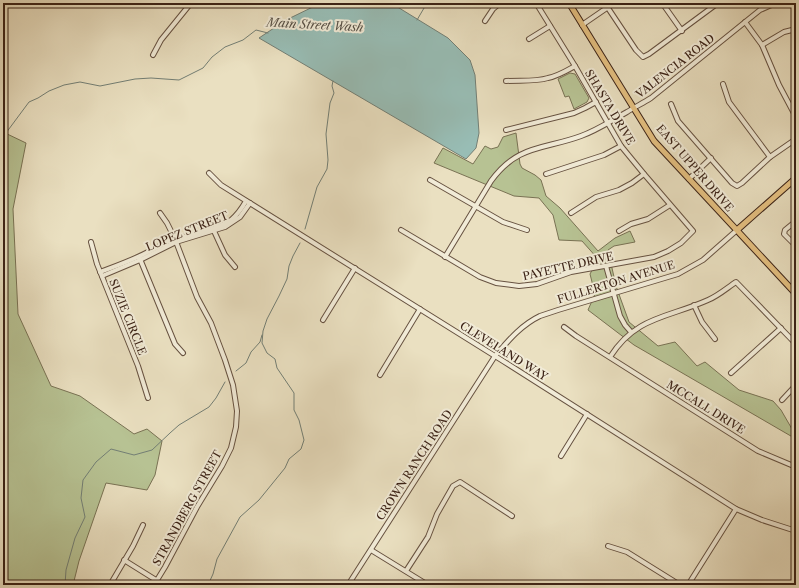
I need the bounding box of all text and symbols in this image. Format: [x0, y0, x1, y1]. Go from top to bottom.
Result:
water label: Main Street Wash [264, 14, 364, 35]
street label: VALENCIA ROAD [632, 31, 717, 102]
street label: SHASTA DRIVE [582, 67, 638, 148]
street label: EAST UPPER DRIVE [653, 122, 737, 215]
street label: LOPEZ STREET [144, 208, 231, 254]
street label: PAYETTE DRIVE [521, 249, 615, 283]
street label: FULLERTON AVENUE [556, 257, 677, 307]
street label: SUZIE CIRCLE [106, 277, 150, 358]
street label: CLEVELAND WAY [457, 318, 551, 384]
street label: MCCALL DRIVE [664, 377, 748, 437]
street label: CROWN RANCH ROAD [373, 407, 455, 523]
street label: STRANDBERG STREET [149, 447, 225, 568]

